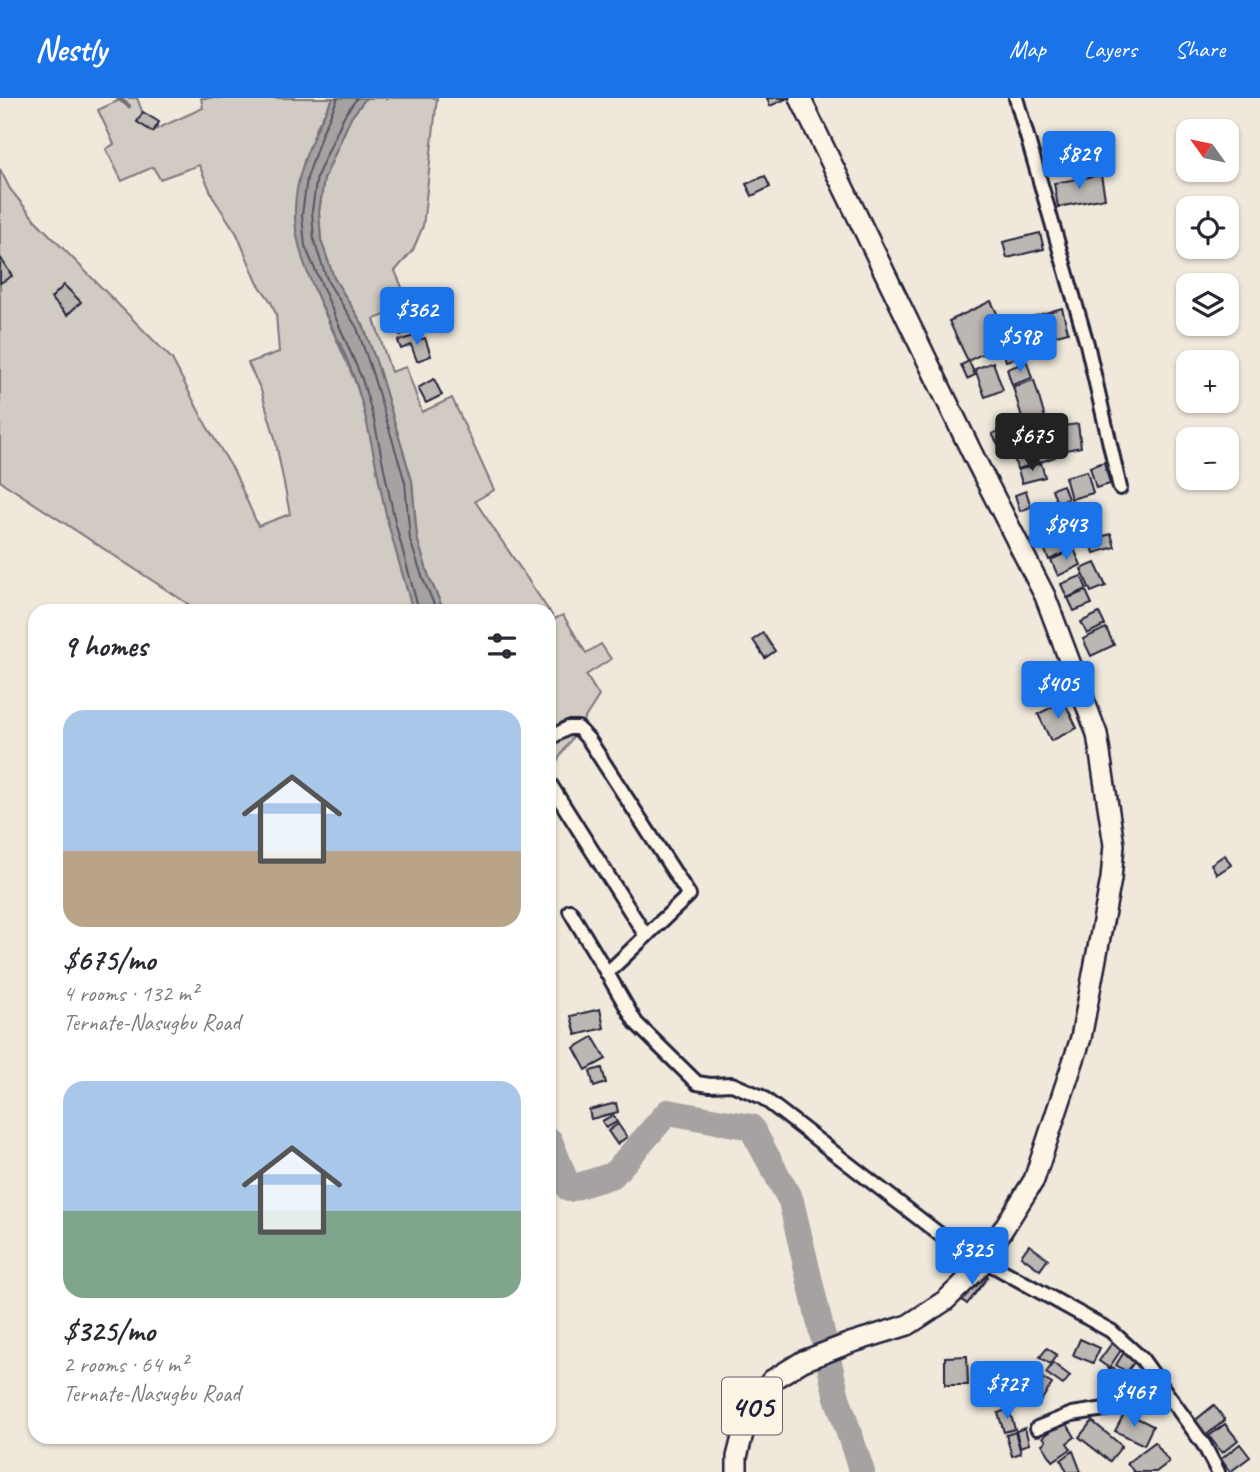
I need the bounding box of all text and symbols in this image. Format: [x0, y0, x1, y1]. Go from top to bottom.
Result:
text: Nestly [35, 28, 106, 70]
text: Map [1009, 34, 1046, 64]
text: Layers [1084, 34, 1137, 64]
text: Share [1175, 34, 1225, 64]
north arrow [1176, 119, 1239, 182]
map controls [1176, 119, 1239, 490]
pin: $829 [1038, 132, 1120, 191]
text: $829 [1058, 139, 1100, 168]
button: locate [1176, 196, 1239, 259]
button: layers [1176, 273, 1239, 336]
pin: $362 [376, 288, 458, 347]
text: $362 [396, 295, 438, 324]
pin: $598 [979, 314, 1061, 374]
text: $598 [1000, 322, 1040, 351]
button: + [1176, 350, 1239, 413]
pin: $675 [991, 414, 1073, 473]
text: $675 [1011, 421, 1053, 450]
button: − [1176, 427, 1239, 490]
pin: $843 [1025, 503, 1107, 562]
text: $843 [1045, 510, 1087, 539]
text: 9 homes [63, 627, 147, 665]
icon: filters [483, 627, 521, 665]
pin: $405 [1017, 662, 1099, 721]
text: $405 [1037, 669, 1079, 698]
icon: home [229, 756, 355, 882]
text: $675/mo [63, 941, 155, 979]
text: 4 rooms · 132 m² [63, 979, 198, 1008]
text: Ternate-Nasugbu Road [63, 1008, 240, 1037]
icon: home [229, 1127, 355, 1253]
pin: $325 [931, 1228, 1013, 1287]
text: $325 [951, 1235, 993, 1264]
text: $325/mo [63, 1312, 155, 1350]
text: 2 rooms · 64 m² [63, 1350, 187, 1379]
pin: $727 [966, 1362, 1048, 1421]
text: $727 [986, 1369, 1028, 1398]
pin: $467 [1093, 1370, 1175, 1429]
text: $467 [1113, 1377, 1155, 1406]
road number: 405 [722, 1378, 782, 1434]
text: Ternate-Nasugbu Road [63, 1379, 240, 1408]

